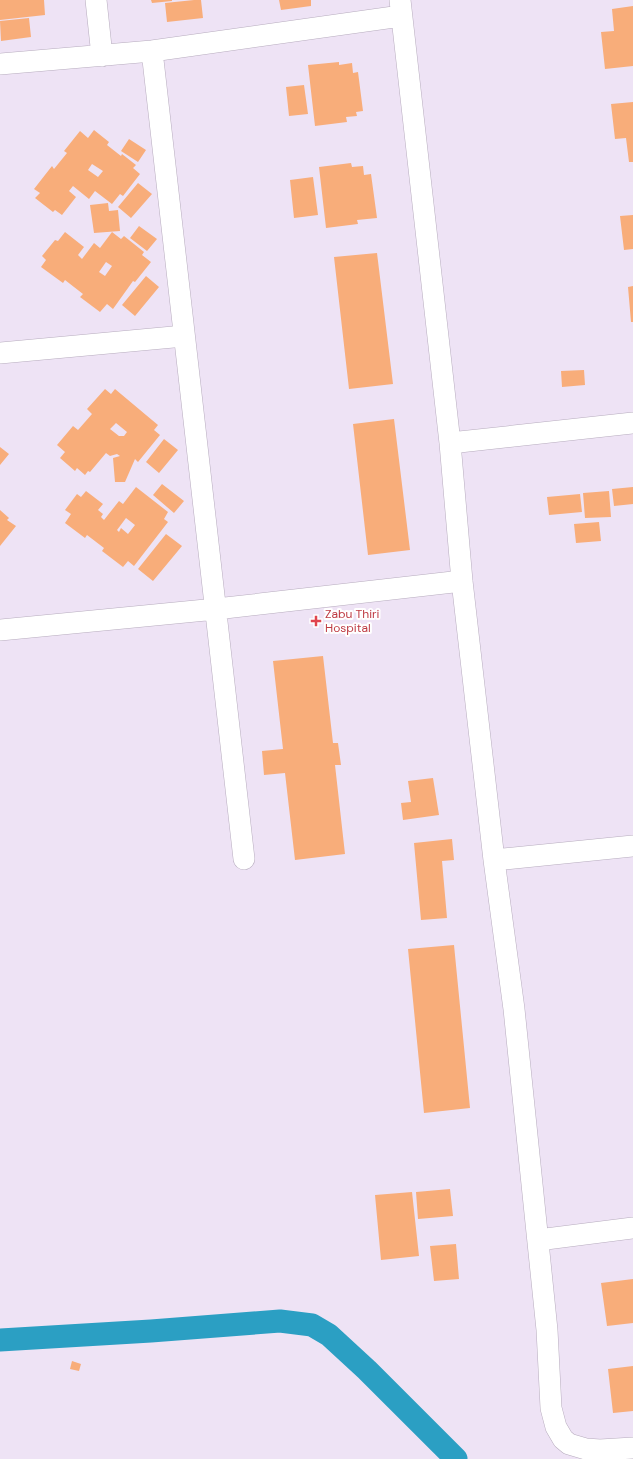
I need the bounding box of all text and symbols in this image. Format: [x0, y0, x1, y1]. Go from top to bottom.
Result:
place label: Zabu Thiri Hospital [325, 606, 380, 636]
marker: Zabu Thiri Hospital [310, 615, 322, 627]

